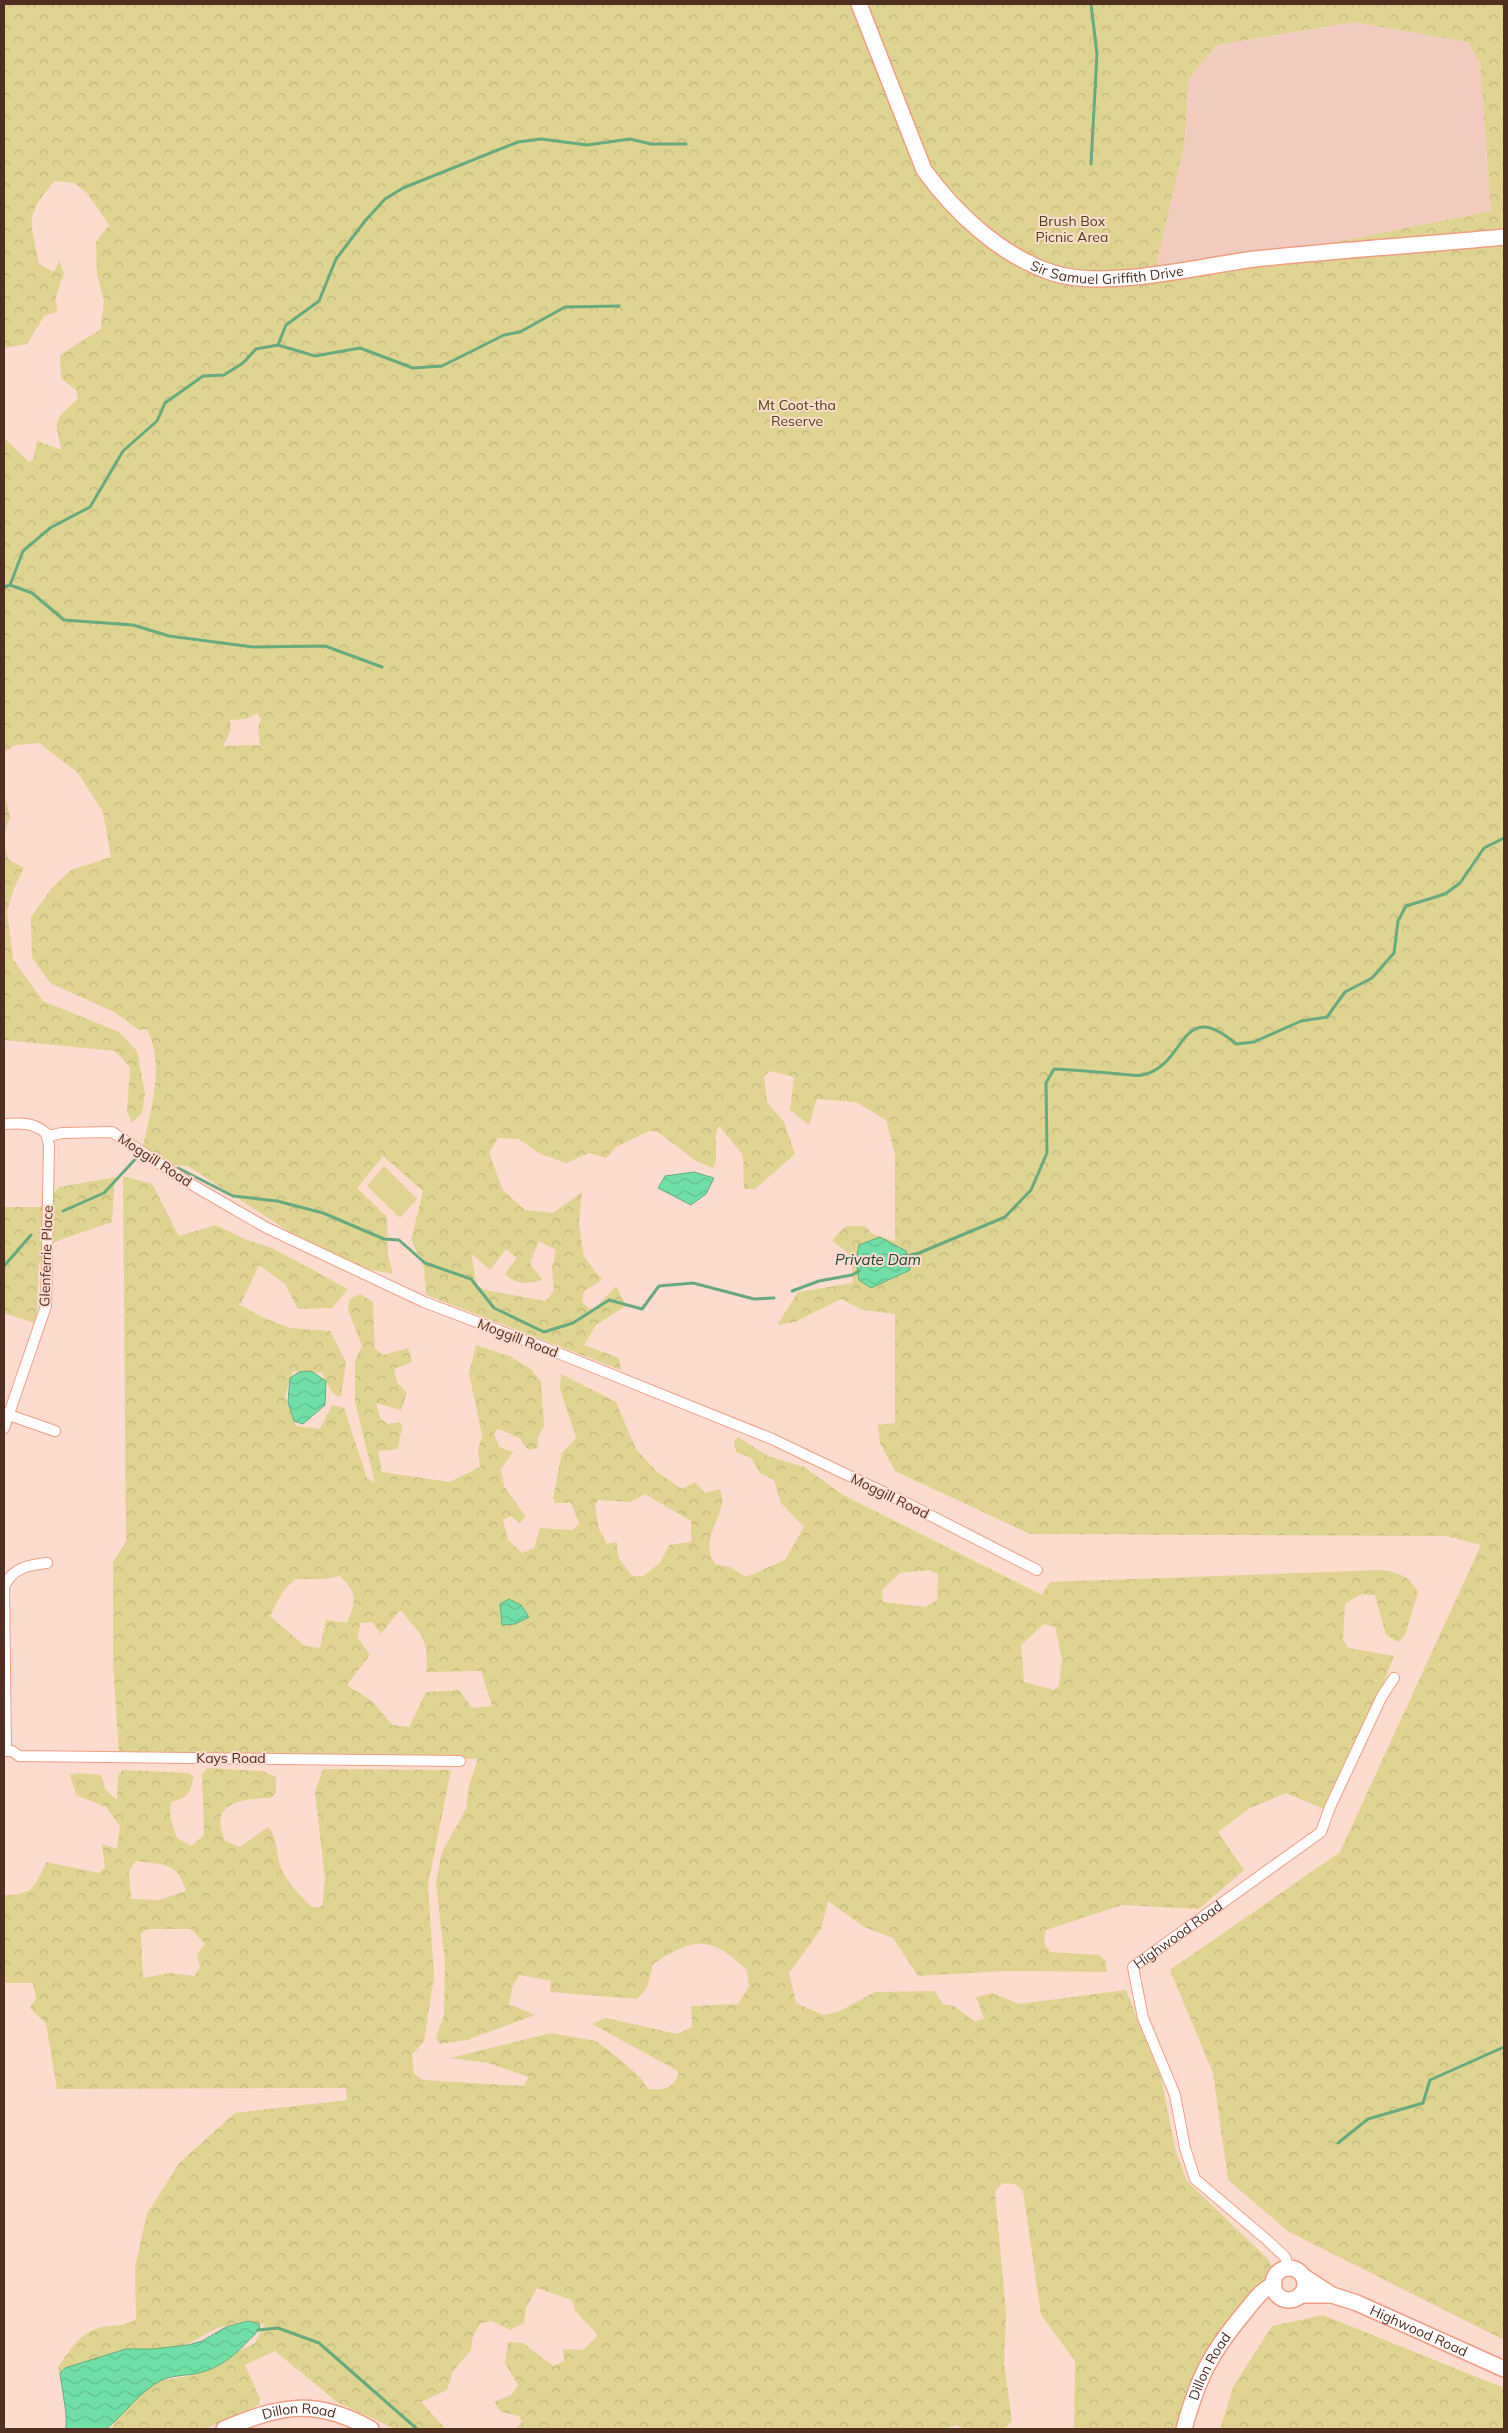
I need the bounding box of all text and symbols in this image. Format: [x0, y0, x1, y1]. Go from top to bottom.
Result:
park label: Brush Box Picnic Area [1036, 212, 1108, 246]
street label: Sir Samuel Griffith Drive [1028, 256, 1185, 288]
park label: Mt Coot-tha Reserve [758, 396, 836, 430]
street label: Moggill Road [115, 1129, 195, 1191]
street label: Glenferrie Place [35, 1205, 57, 1307]
water label: Private Dam [835, 1250, 921, 1269]
street label: Moggill Road [475, 1314, 561, 1362]
street label: Moggill Road [848, 1469, 932, 1523]
street label: Kays Road [196, 1749, 266, 1767]
street label: Highwood Road [1130, 1897, 1226, 1973]
street label: Highwood Road [1367, 2301, 1470, 2360]
street label: Dillon Road [1184, 2329, 1235, 2403]
street label: Dillon Road [260, 2399, 338, 2423]

